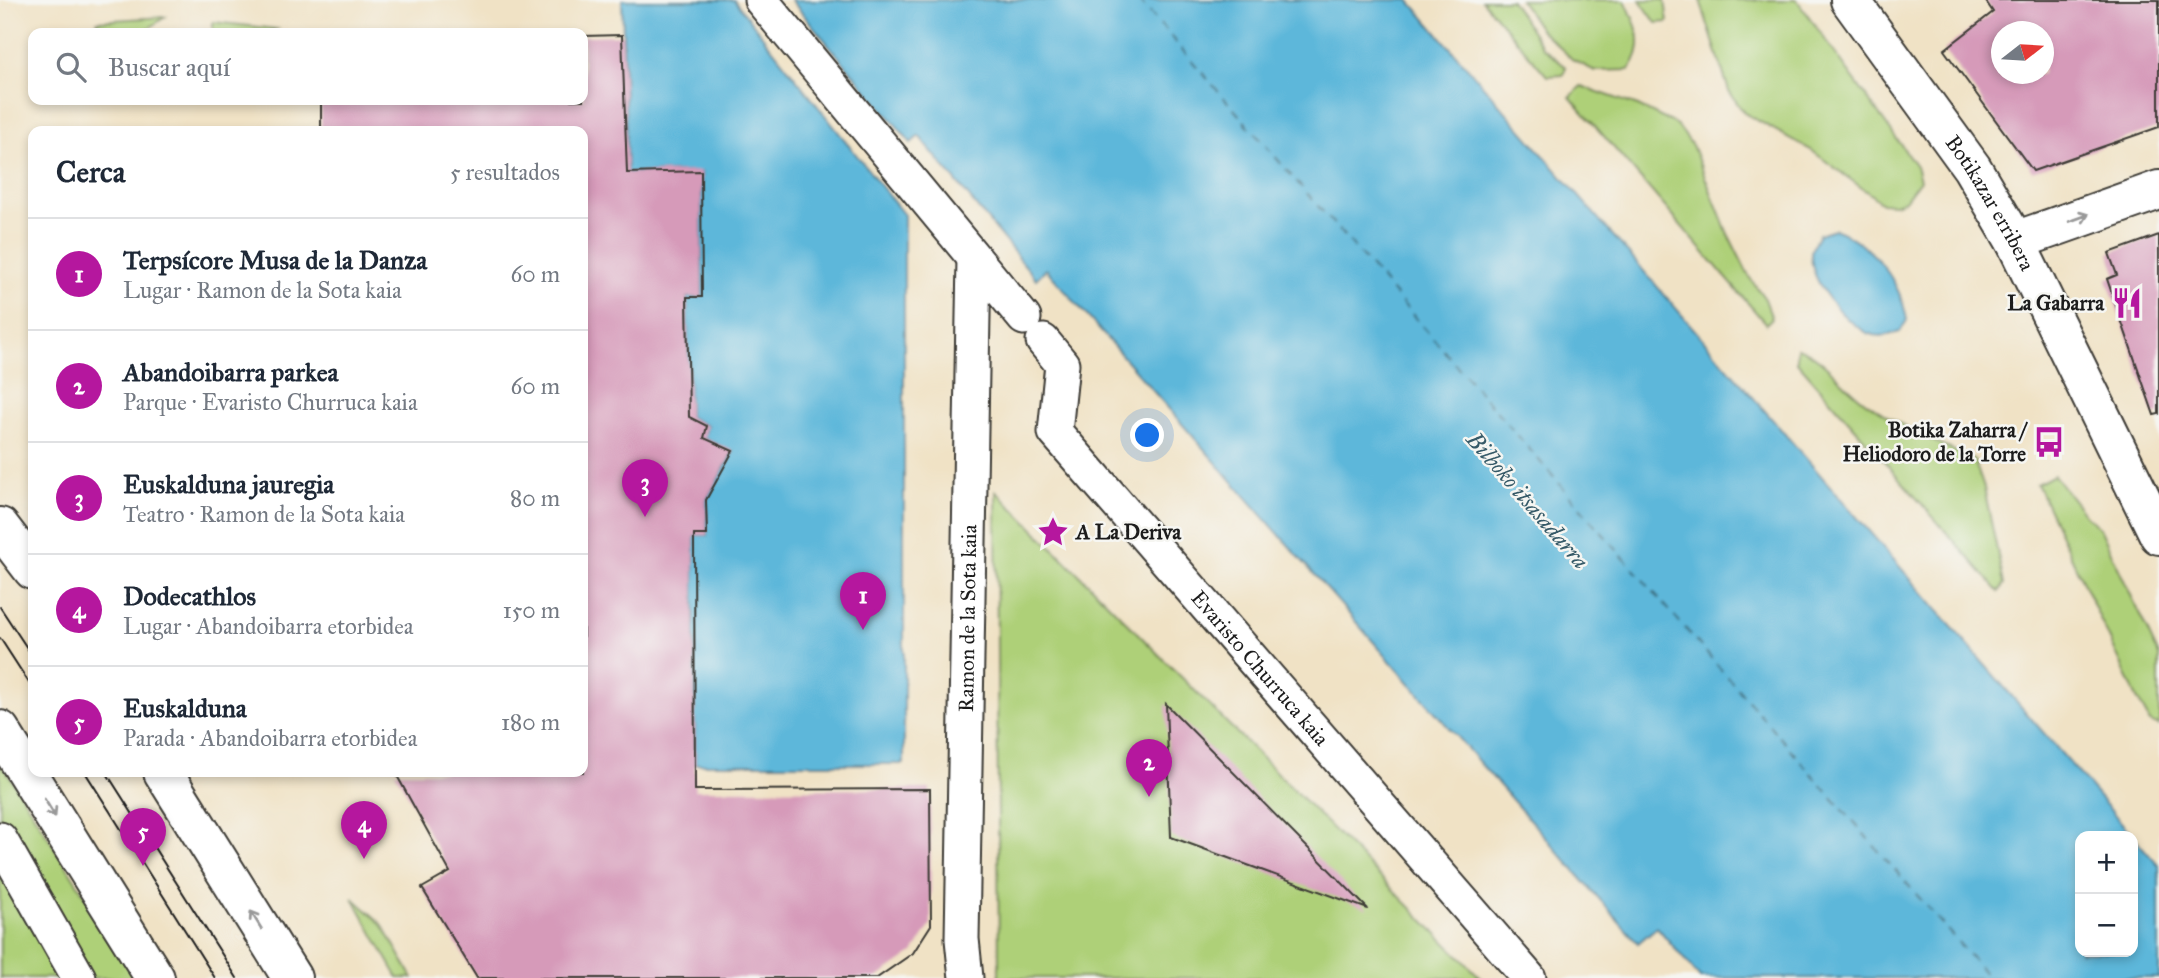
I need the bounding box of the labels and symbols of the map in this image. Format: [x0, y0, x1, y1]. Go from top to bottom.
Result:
north arrow [1991, 21, 2054, 84]
street label: Botikazar erribera [1940, 130, 2041, 275]
one-way arrow [2067, 211, 2089, 223]
restaurant icon: La Gabarra [2110, 286, 2144, 320]
place label: La Gabarra [2007, 290, 2105, 316]
place label: Botika Zaharra / Heliodoro de la Torre [1842, 417, 2028, 467]
your location [1130, 418, 1164, 452]
water label: Bilboko itsasadarra [1460, 425, 1595, 574]
bus stop icon: Botika Zaharra / Heliodoro de la Torre [2032, 425, 2066, 459]
pin: 3 [622, 459, 668, 517]
place icon: A La Deriva [1036, 515, 1070, 549]
place label: A La Deriva [1074, 519, 1182, 545]
street label: Ramon de la Sota kaia [953, 524, 982, 712]
pin: 1 [840, 572, 886, 630]
street label: Evaristo Churruca kaia [1186, 585, 1335, 751]
pin: 2 [1126, 739, 1172, 797]
one-way arrow [44, 798, 58, 818]
pin: 4 [341, 801, 387, 859]
pin: 5 [120, 808, 166, 866]
one-way arrow [248, 911, 263, 930]

